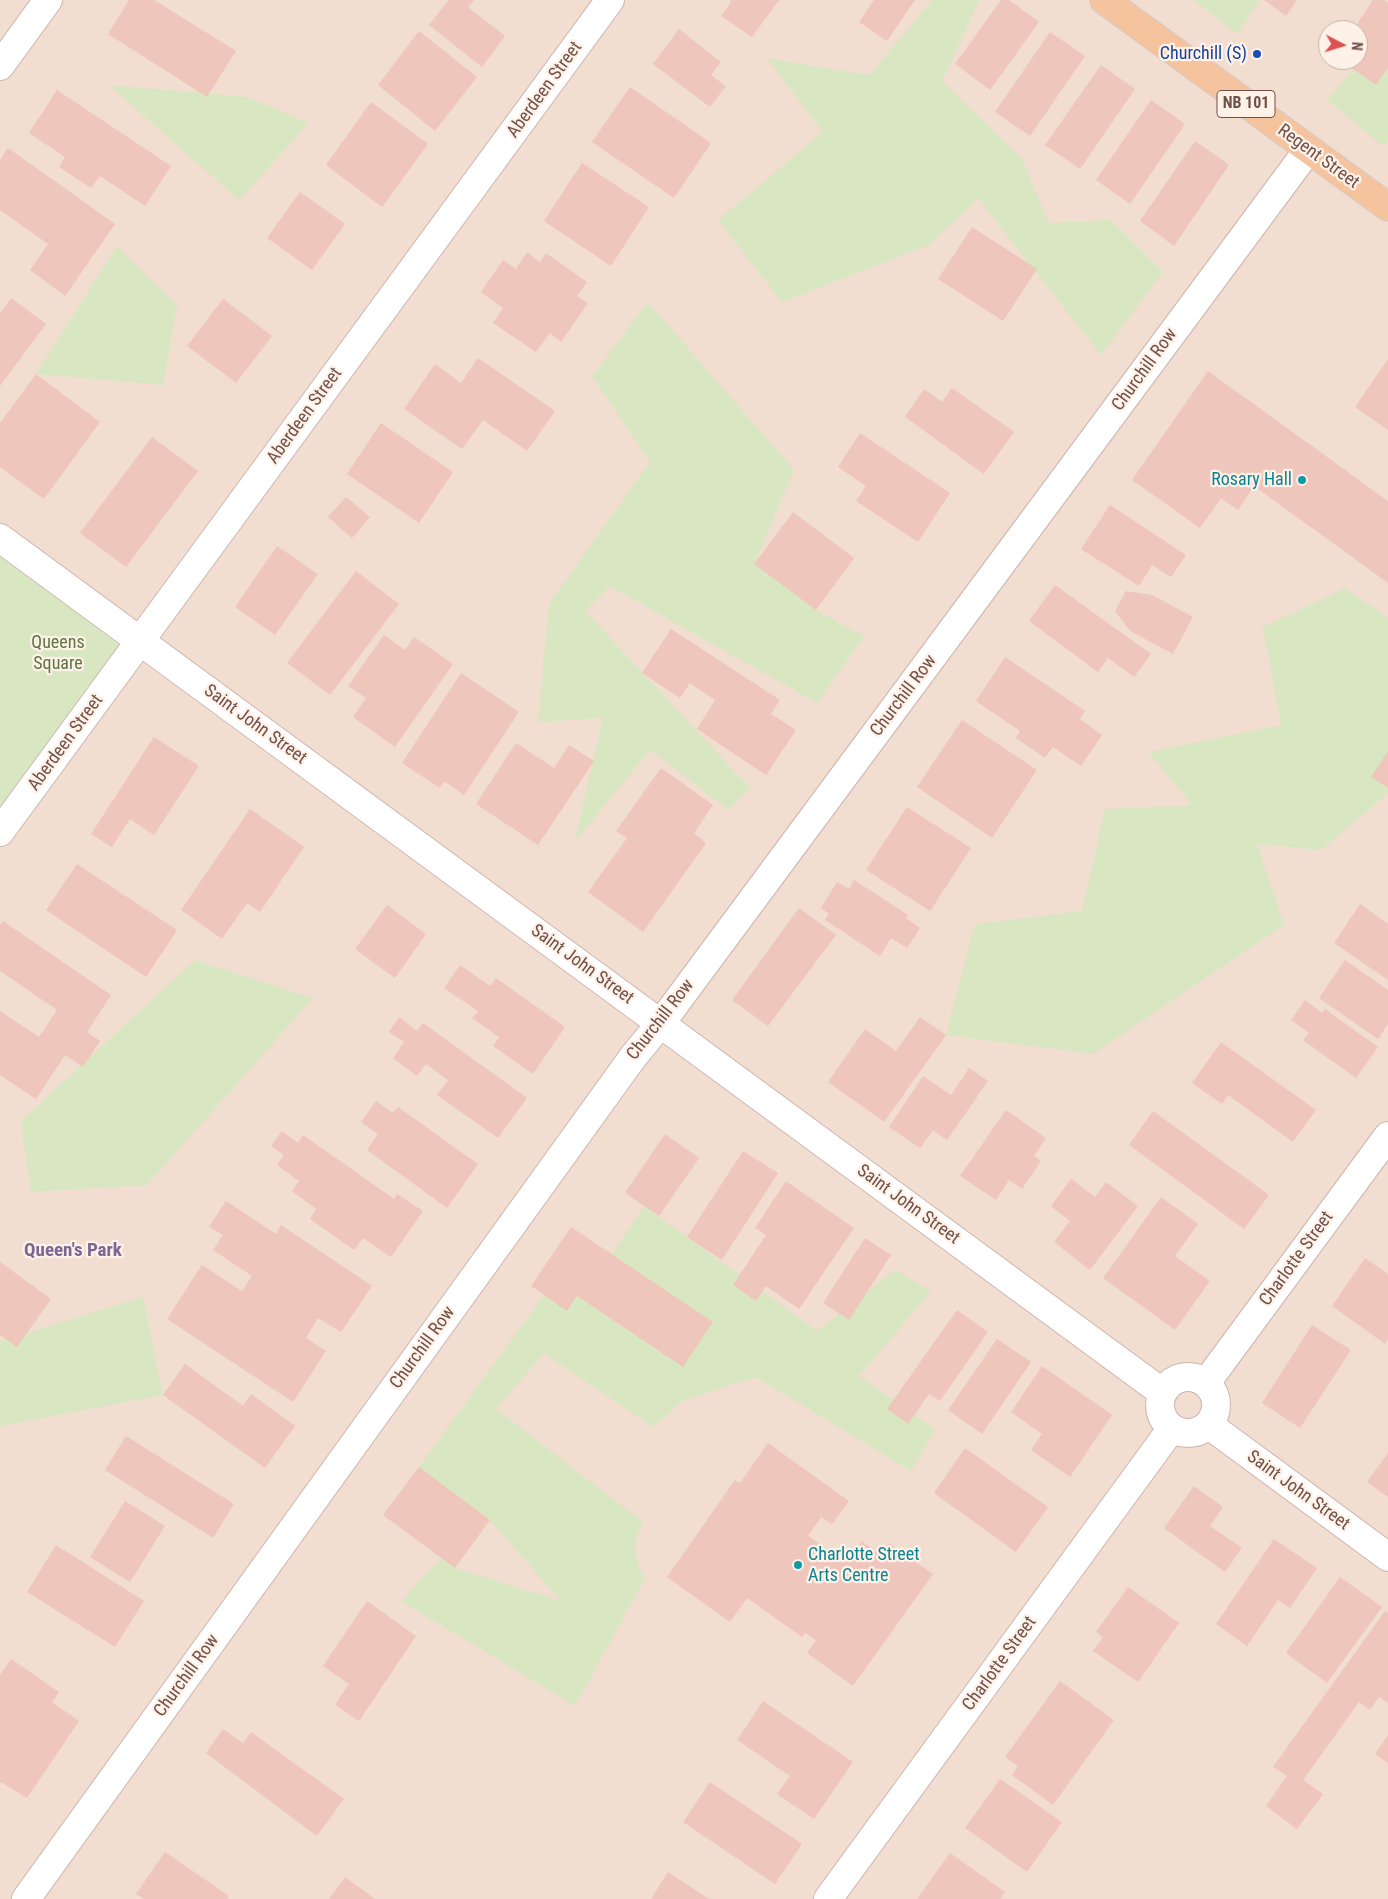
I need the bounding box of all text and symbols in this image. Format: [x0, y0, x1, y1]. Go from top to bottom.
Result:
north arrow [1318, 20, 1368, 70]
street label: Aberdeen Street [503, 38, 587, 142]
text: N [1349, 41, 1365, 51]
place label: Churchill (S) [1160, 43, 1247, 65]
marker: Churchill (S) [1251, 48, 1263, 60]
road number: NB 101 [1217, 90, 1275, 118]
street label: Regent Street [1273, 120, 1363, 194]
street label: Churchill Row [1108, 325, 1182, 415]
street label: Aberdeen Street [263, 364, 347, 468]
place label: Rosary Hall [1211, 469, 1292, 491]
marker: Rosary Hall [1296, 474, 1308, 486]
park label: Queens Square [31, 632, 85, 674]
street label: Churchill Row [866, 651, 942, 741]
street label: Saint John Street [199, 680, 311, 770]
street label: Aberdeen Street [24, 691, 108, 795]
street label: Saint John Street [526, 920, 638, 1010]
street label: Churchill Row [623, 975, 699, 1065]
street label: Saint John Street [852, 1160, 964, 1250]
street label: Charlotte Street [1255, 1208, 1339, 1310]
district label: Queen's Park [24, 1240, 122, 1262]
street label: Churchill Row [386, 1303, 460, 1393]
street label: Saint John Street [1242, 1446, 1354, 1536]
place label: Charlotte Street Arts Centre [808, 1544, 920, 1586]
marker: Charlotte Street Arts Centre [792, 1559, 804, 1571]
street label: Charlotte Street [958, 1613, 1042, 1715]
street label: Churchill Row [150, 1631, 224, 1721]

